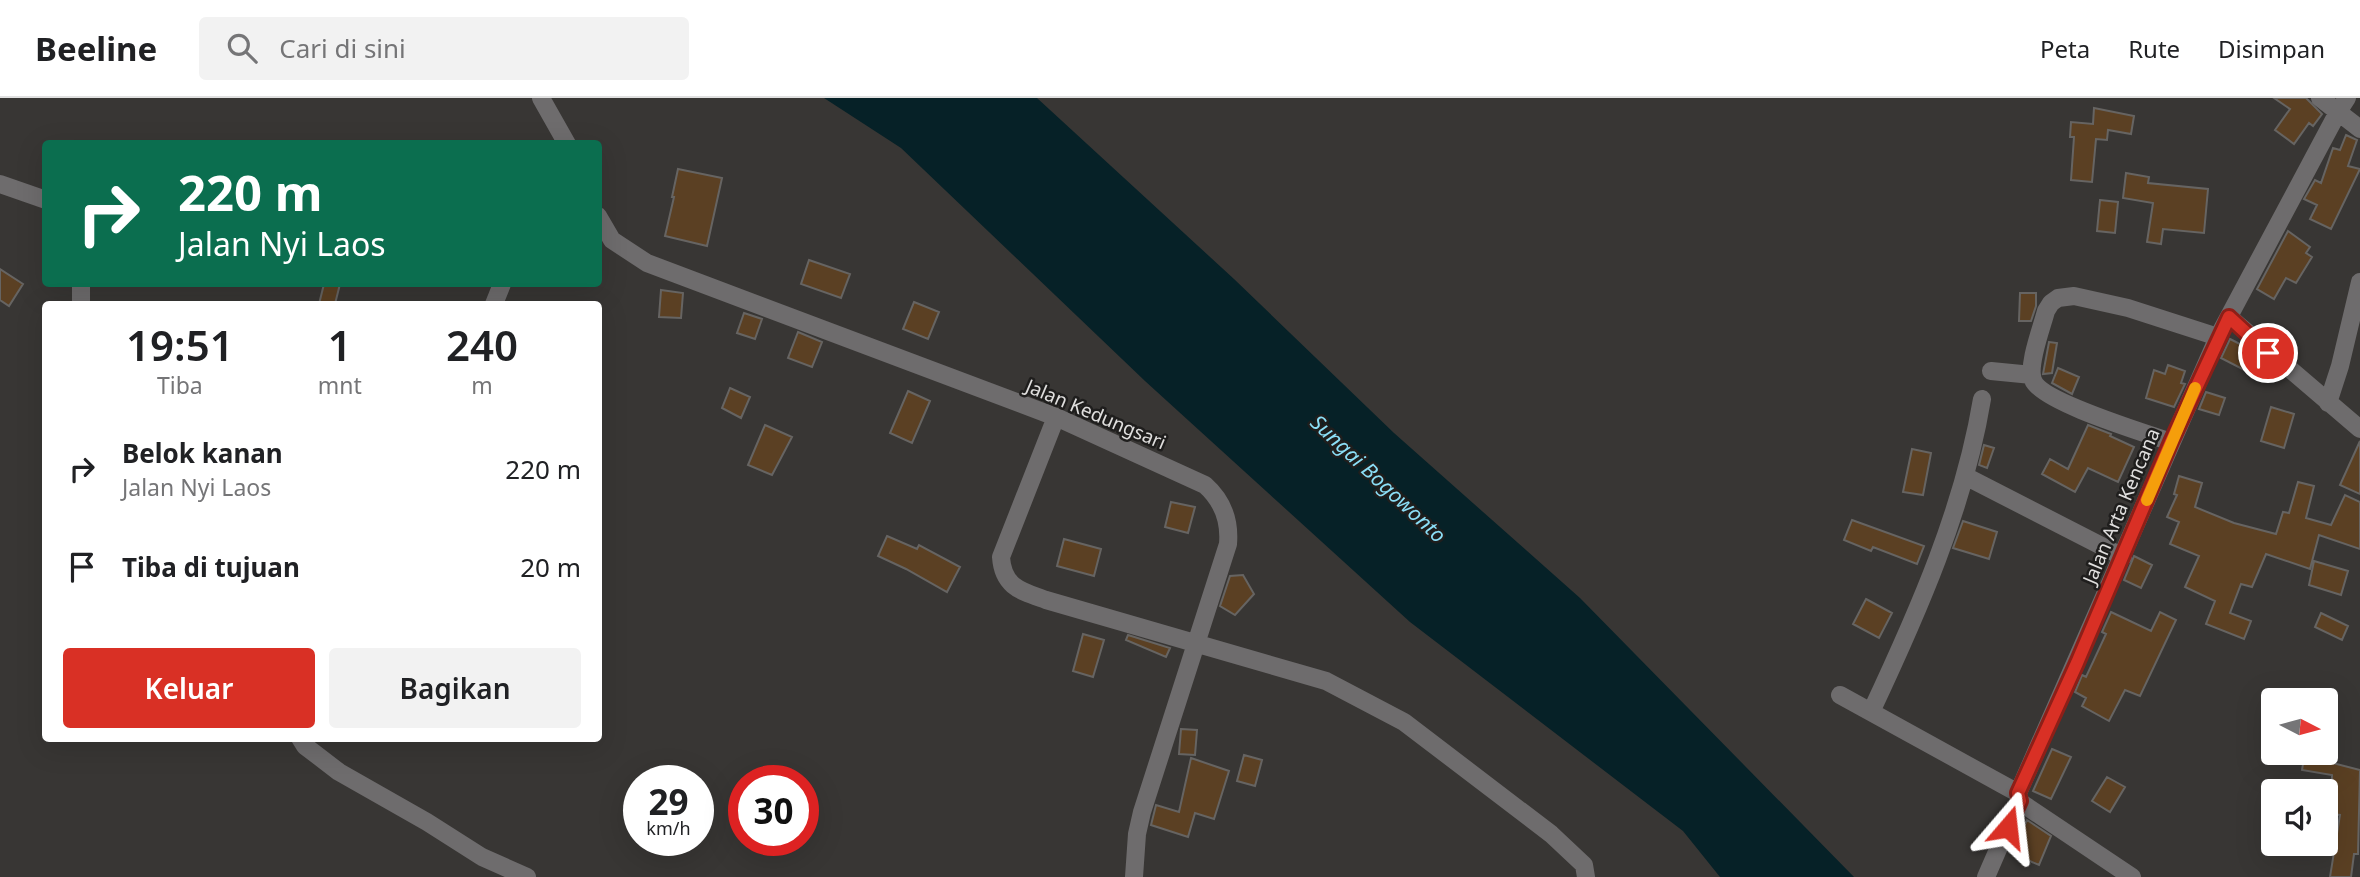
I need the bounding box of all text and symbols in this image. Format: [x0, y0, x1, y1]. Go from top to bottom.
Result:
search box [199, 17, 689, 80]
text: Beeline [35, 26, 157, 71]
icon: search [223, 29, 261, 67]
text: Cari di sini [279, 30, 406, 66]
text: Peta [2040, 32, 2090, 65]
text: Rute [2128, 32, 2180, 65]
text: Disimpan [2218, 32, 2325, 65]
text: 220 m [178, 159, 323, 225]
icon: right [63, 168, 154, 259]
text: Jalan Nyi Laos [178, 222, 386, 265]
text: 19:51 [126, 316, 234, 373]
text: 1 [328, 316, 352, 373]
text: 240 [446, 316, 518, 373]
pin [2238, 323, 2298, 383]
icon: arrive [2249, 334, 2287, 372]
text: Tiba [157, 369, 203, 401]
text: mnt [318, 369, 362, 401]
text: m [471, 369, 493, 401]
street label: Jalan Kedungsari [1020, 372, 1170, 455]
water label: Sungai Bogowonto [1305, 408, 1453, 548]
street label: Jalan Arta Kencana [2076, 424, 2166, 590]
text: Belok kanan [122, 435, 283, 471]
icon: right [63, 450, 101, 488]
text: 220 m [505, 451, 581, 487]
text: Jalan Nyi Laos [122, 471, 271, 503]
icon: arrive [63, 548, 101, 586]
text: Tiba di tujuan [122, 549, 300, 585]
text: 20 m [520, 549, 581, 585]
button: Keluar [63, 648, 315, 728]
button: Bagikan [329, 648, 581, 728]
north arrow [2261, 688, 2338, 765]
map controls [2261, 688, 2338, 856]
speed limit sign: 30 [728, 765, 819, 856]
text: 29 [648, 778, 689, 825]
button: sound [2261, 779, 2338, 856]
position arrow [1971, 790, 2045, 864]
text: km/h [646, 816, 691, 840]

